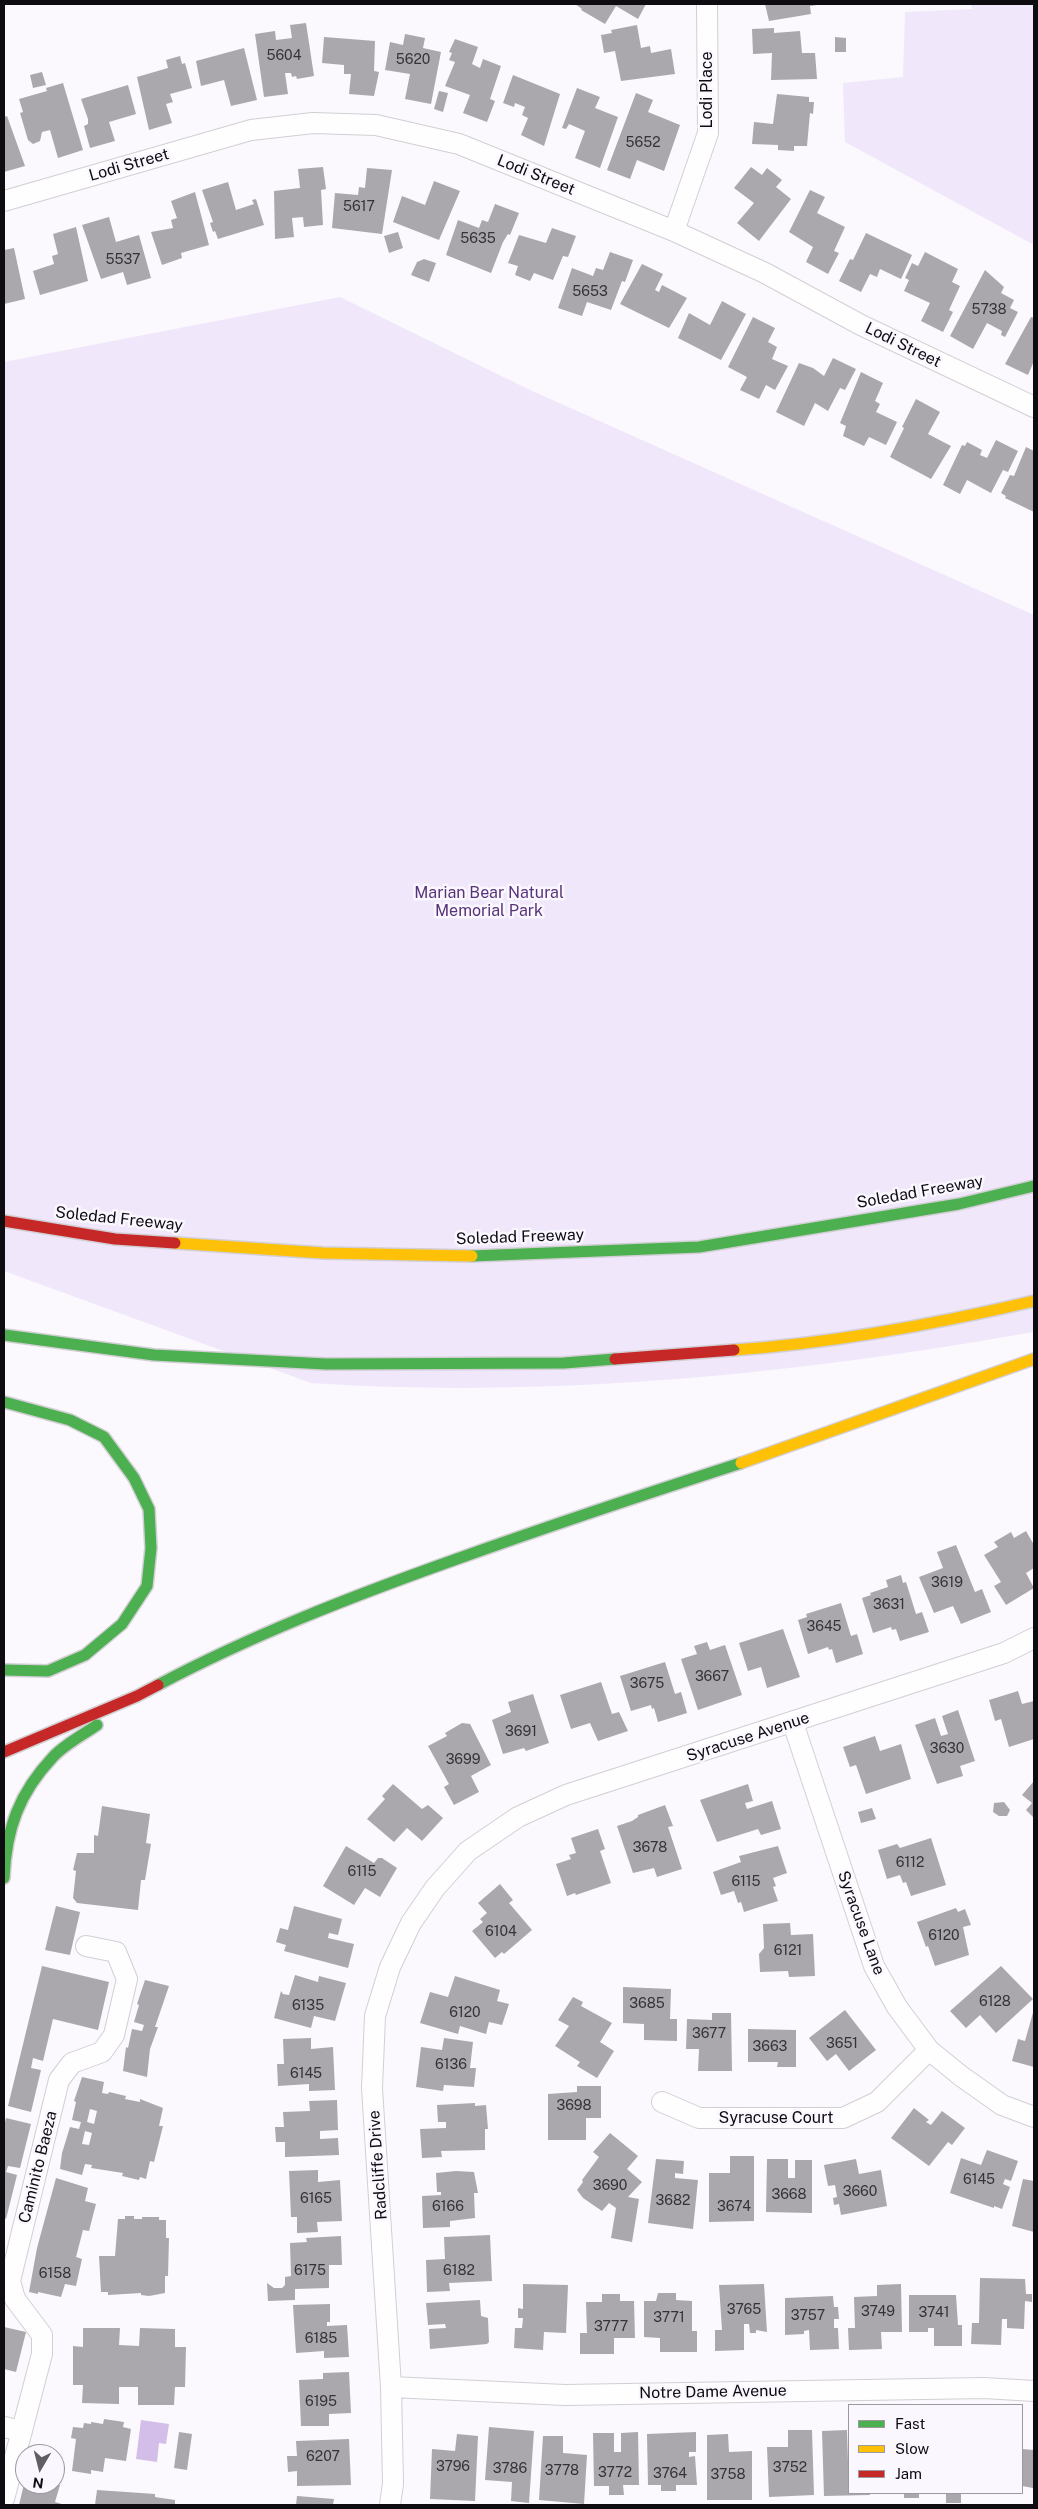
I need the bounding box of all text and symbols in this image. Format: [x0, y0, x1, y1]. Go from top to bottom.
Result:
house number: 5604 [267, 48, 301, 64]
house number: 5620 [396, 52, 430, 68]
street label: Lodi Place [697, 52, 717, 128]
house number: 5652 [626, 135, 660, 151]
street label: Lodi Street [87, 144, 171, 186]
street label: Lodi Street [494, 151, 578, 199]
house number: 5617 [343, 199, 375, 215]
house number: 5635 [460, 231, 496, 247]
house number: 5537 [106, 252, 140, 268]
house number: 5653 [572, 284, 608, 300]
house number: 5738 [972, 302, 1006, 318]
street label: Lodi Street [862, 318, 944, 372]
park label: Marian Bear Natural Memorial Park [414, 883, 564, 921]
street label: Soledad Freeway [855, 1171, 985, 1213]
street label: Soledad Freeway [54, 1203, 184, 1235]
street label: Soledad Freeway [456, 1225, 584, 1249]
house number: 3619 [931, 1575, 963, 1591]
house number: 3631 [873, 1597, 905, 1613]
house number: 3645 [806, 1619, 842, 1635]
house number: 3667 [695, 1669, 729, 1685]
house number: 3675 [630, 1676, 664, 1692]
street label: Syracuse Avenue [684, 1708, 812, 1766]
house number: 3691 [505, 1724, 537, 1740]
house number: 3630 [930, 1741, 964, 1757]
house number: 3699 [446, 1752, 480, 1768]
house number: 3678 [633, 1840, 667, 1856]
house number: 6112 [896, 1855, 924, 1871]
house number: 6115 [347, 1864, 377, 1880]
street label: Syracuse Lane [833, 1868, 889, 1978]
house number: 6115 [731, 1874, 761, 1890]
house number: 6104 [485, 1924, 517, 1940]
house number: 6120 [928, 1928, 960, 1944]
house number: 6121 [774, 1943, 802, 1959]
house number: 6128 [979, 1994, 1011, 2010]
house number: 3685 [629, 1996, 665, 2012]
house number: 6135 [292, 1998, 324, 2014]
house number: 6120 [449, 2005, 481, 2021]
house number: 3677 [692, 2026, 726, 2042]
house number: 3651 [826, 2036, 858, 2052]
house number: 3663 [753, 2039, 787, 2055]
house number: 6136 [435, 2057, 467, 2073]
house number: 6145 [290, 2066, 322, 2082]
house number: 3698 [556, 2098, 592, 2114]
street label: Syracuse Court [719, 2108, 833, 2128]
street label: Caminito Baeza [15, 2109, 61, 2225]
street label: Radcliffe Drive [365, 2110, 391, 2220]
house number: 6145 [963, 2172, 995, 2188]
house number: 3690 [593, 2178, 627, 2194]
house number: 3660 [843, 2184, 877, 2200]
house number: 3668 [771, 2187, 807, 2203]
house number: 6165 [300, 2191, 332, 2207]
house number: 3682 [656, 2193, 690, 2209]
house number: 6166 [432, 2199, 464, 2215]
house number: 3674 [717, 2199, 751, 2215]
house number: 6175 [294, 2263, 326, 2279]
house number: 6182 [443, 2263, 475, 2279]
house number: 6158 [39, 2266, 71, 2282]
house number: 3765 [727, 2302, 761, 2318]
house number: 3749 [861, 2304, 895, 2320]
house number: 3741 [918, 2305, 950, 2321]
house number: 3757 [791, 2308, 825, 2324]
house number: 3771 [653, 2310, 685, 2326]
house number: 3777 [594, 2319, 628, 2335]
house number: 6185 [305, 2331, 337, 2347]
street label: Notre Dame Avenue [639, 2381, 787, 2403]
house number: 6195 [305, 2394, 337, 2410]
legend [848, 2404, 1023, 2494]
text: Fast [895, 2415, 925, 2432]
text: Slow [895, 2440, 929, 2457]
north arrow [15, 2444, 65, 2494]
house number: 6207 [306, 2449, 340, 2465]
house number: 3796 [436, 2459, 470, 2475]
house number: 3752 [773, 2460, 807, 2476]
house number: 3786 [493, 2461, 527, 2477]
house number: 3778 [545, 2463, 579, 2479]
house number: 3772 [598, 2465, 632, 2481]
text: Jam [895, 2465, 922, 2482]
house number: 3764 [653, 2466, 687, 2482]
house number: 3758 [710, 2467, 746, 2483]
text: N [32, 2474, 45, 2492]

